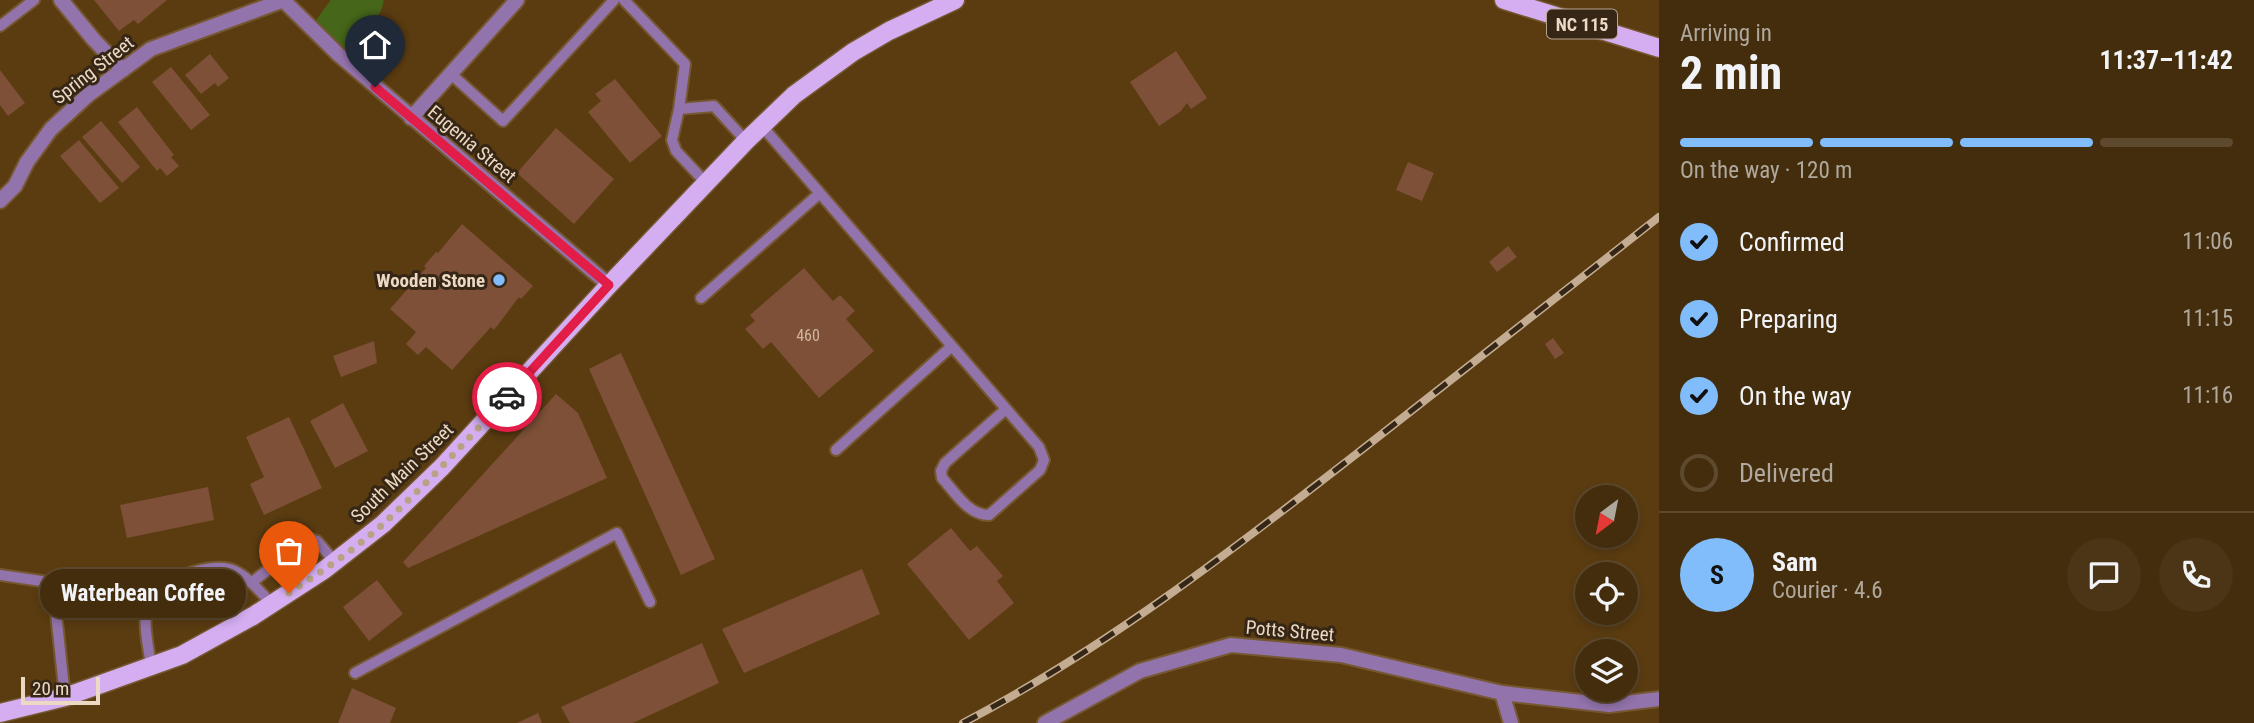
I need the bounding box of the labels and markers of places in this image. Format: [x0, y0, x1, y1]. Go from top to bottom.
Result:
pin [345, 15, 405, 87]
place label: Wooden Stone [376, 269, 485, 292]
marker: Wooden Stone [491, 272, 507, 288]
pin [259, 521, 319, 593]
callout: Waterbean Coffee [40, 568, 247, 618]

